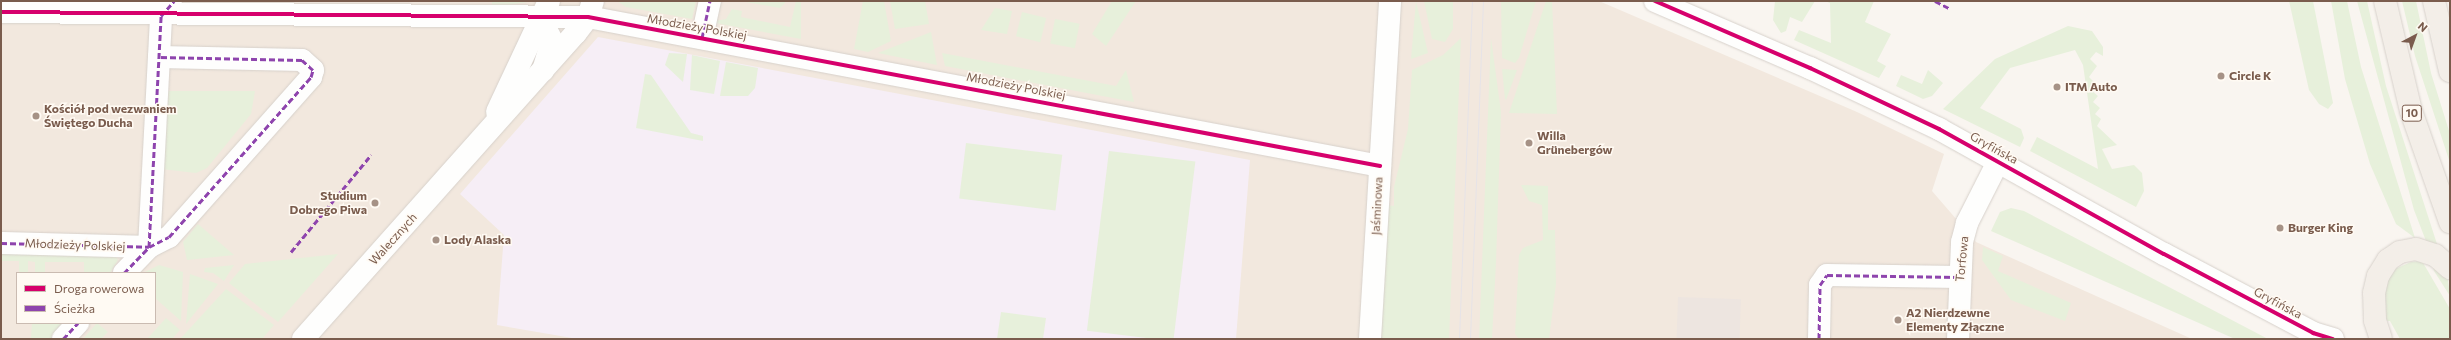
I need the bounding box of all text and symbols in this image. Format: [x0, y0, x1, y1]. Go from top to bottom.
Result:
street label: Młodzieży Polskiej [646, 11, 748, 43]
north arrow [2395, 16, 2435, 56]
text: N [2416, 19, 2431, 34]
street label: Młodzieży Polskiej [965, 69, 1067, 103]
place label: Circle K [2229, 69, 2271, 83]
marker: Circle K [2216, 71, 2226, 81]
place label: ITM Auto [2065, 80, 2117, 94]
marker: ITM Auto [2052, 82, 2062, 92]
place label: Kościół pod wezwaniem Świętego Ducha [44, 102, 176, 130]
road number: 10 [2401, 104, 2423, 122]
marker: Kościół pod wezwaniem Świętego Ducha [31, 111, 41, 121]
place label: Willa Grünebergów [1537, 129, 1613, 157]
street label: Gryfińska [1967, 129, 2021, 167]
marker: Willa Grünebergów [1524, 138, 1534, 148]
street label: Jaśminowa [1368, 176, 1386, 236]
place label: Studium Dobrego Piwa [290, 189, 367, 217]
marker: Studium Dobrego Piwa [370, 198, 380, 208]
street label: Walecznych [366, 210, 420, 268]
place label: Burger King [2288, 221, 2353, 235]
marker: Burger King [2275, 223, 2285, 233]
place label: Lody Alaska [444, 233, 511, 247]
marker: Lody Alaska [431, 235, 441, 245]
street label: Torfowa [1952, 235, 1972, 283]
street label: Młodzieży Polskiej [24, 236, 126, 254]
legend [16, 272, 156, 324]
text: Droga rowerowa [54, 281, 144, 295]
street label: Gryfińska [2251, 284, 2305, 322]
text: Ścieżka [54, 301, 95, 315]
place label: A2 Nierdzewne Elementy Złączne [1906, 306, 2004, 334]
marker: A2 Nierdzewne Elementy Złączne [1893, 315, 1903, 325]

